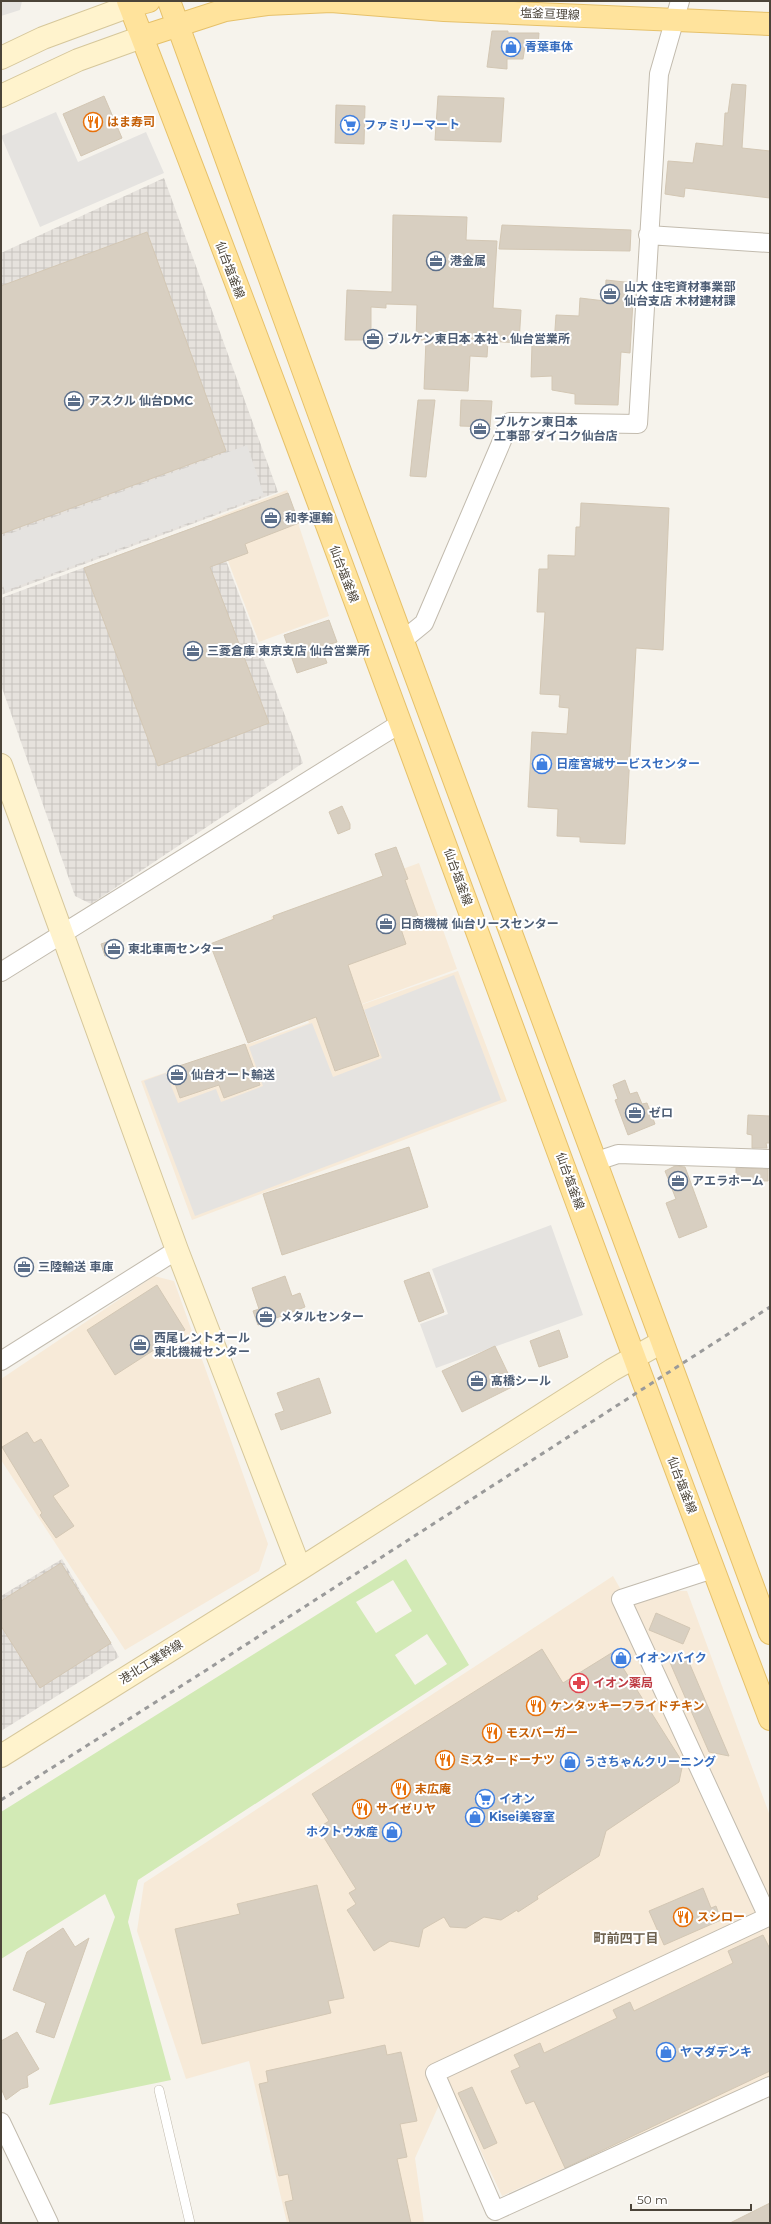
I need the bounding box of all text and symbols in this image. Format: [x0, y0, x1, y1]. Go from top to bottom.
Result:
street label: 塩釜亘理線 [520, 5, 580, 22]
shop icon: 青葉車体 [500, 36, 522, 58]
place label: 青葉車体 [525, 39, 573, 54]
restaurant icon: はま寿司 [82, 111, 104, 133]
place label: はま寿司 [107, 114, 155, 129]
supermarket icon: ファミリーマート [339, 114, 361, 136]
place label: ファミリーマート [364, 117, 460, 132]
street label: 仙台塩釜線 [213, 239, 248, 301]
office icon: 港金属 [425, 250, 447, 272]
place label: 港金属 [450, 253, 486, 268]
place label: 山大 住宅資材事業部 仙台支店 木材建材課 [624, 279, 735, 308]
office icon: 山大 住宅資材事業部 仙台支店 木材建材課 [599, 283, 621, 305]
office icon: ブルケン東日本 本社・仙台営業所 [362, 328, 384, 350]
place label: ブルケン東日本 本社・仙台営業所 [387, 331, 570, 346]
office icon: アスクル 仙台DMC [63, 390, 85, 412]
place label: アスクル 仙台DMC [88, 393, 193, 408]
place label: ブルケン東日本 工事部 ダイコク仙台店 [494, 414, 617, 443]
office icon: ブルケン東日本 工事部 ダイコク仙台店 [469, 418, 491, 440]
office icon: 和孝運輸 [260, 507, 282, 529]
place label: 和孝運輸 [285, 510, 333, 525]
street label: 仙台塩釜線 [327, 543, 362, 605]
office icon: 三菱倉庫 東京支店 仙台営業所 [182, 640, 204, 662]
place label: 三菱倉庫 東京支店 仙台営業所 [207, 643, 370, 658]
shop icon: 日産宮城サービスセンター [531, 753, 553, 775]
place label: 日産宮城サービスセンター [556, 756, 700, 771]
street label: 仙台塩釜線 [441, 846, 476, 908]
office icon: 日商機械 仙台リースセンター [375, 913, 397, 935]
place label: 日商機械 仙台リースセンター [400, 916, 559, 931]
office icon: 東北車両センター [103, 938, 125, 960]
place label: 東北車両センター [128, 941, 224, 956]
office icon: 仙台オート輸送 [166, 1064, 188, 1086]
place label: 仙台オート輸送 [191, 1067, 275, 1082]
office icon: ゼロ [624, 1102, 646, 1124]
place label: ゼロ [649, 1105, 673, 1120]
street label: 仙台塩釜線 [553, 1150, 588, 1212]
office icon: アエラホーム [667, 1170, 689, 1192]
place label: アエラホーム [692, 1173, 764, 1188]
office icon: 三陸輸送 車庫 [13, 1256, 35, 1278]
place label: 三陸輸送 車庫 [38, 1259, 113, 1274]
office icon: メタルセンター [255, 1306, 277, 1328]
place label: メタルセンター [280, 1309, 364, 1324]
place label: 西尾レントオール 東北機械センター [154, 1330, 250, 1359]
office icon: 西尾レントオール 東北機械センター [129, 1334, 151, 1356]
office icon: 髙橋シール [466, 1370, 488, 1392]
place label: 髙橋シール [491, 1373, 551, 1388]
street label: 仙台塩釜線 [665, 1454, 700, 1516]
street label: 港北工業幹線 [116, 1636, 185, 1687]
shop icon: イオンバイク [610, 1647, 632, 1669]
place label: イオンバイク [635, 1650, 707, 1665]
pharmacy icon: イオン薬局 [568, 1672, 590, 1694]
place label: イオン薬局 [593, 1675, 653, 1690]
restaurant icon: ケンタッキーフライドチキン [525, 1695, 547, 1717]
place label: ケンタッキーフライドチキン [550, 1698, 705, 1713]
restaurant icon: モスバーガー [481, 1722, 503, 1744]
place label: モスバーガー [506, 1725, 578, 1740]
restaurant icon: ミスタードーナツ [434, 1749, 456, 1771]
shop icon: うさちゃんクリーニング [559, 1751, 581, 1773]
place label: ミスタードーナツ [459, 1752, 555, 1767]
place label: うさちゃんクリーニング [584, 1754, 716, 1769]
restaurant icon: 末広庵 [390, 1778, 412, 1800]
place label: 末広庵 [415, 1781, 451, 1796]
supermarket icon: イオン [474, 1788, 496, 1810]
place label: イオン [499, 1791, 535, 1806]
restaurant icon: サイゼリヤ [351, 1798, 373, 1820]
place label: サイゼリヤ [376, 1801, 436, 1816]
shop icon: Kisei美容室 [464, 1806, 486, 1828]
place label: Kisei美容室 [489, 1809, 555, 1824]
shop icon: ホクトウ水産 [381, 1821, 403, 1843]
place label: ホクトウ水産 [306, 1824, 378, 1839]
restaurant icon: スシロー [672, 1906, 694, 1928]
place label: スシロー [697, 1909, 745, 1924]
district label: 町前四丁目 [593, 1930, 659, 1946]
shop icon: ヤマダデンキ [655, 2041, 677, 2063]
place label: ヤマダデンキ [680, 2044, 752, 2059]
scale bar [631, 2186, 751, 2212]
text: 50 m [637, 2192, 668, 2207]

